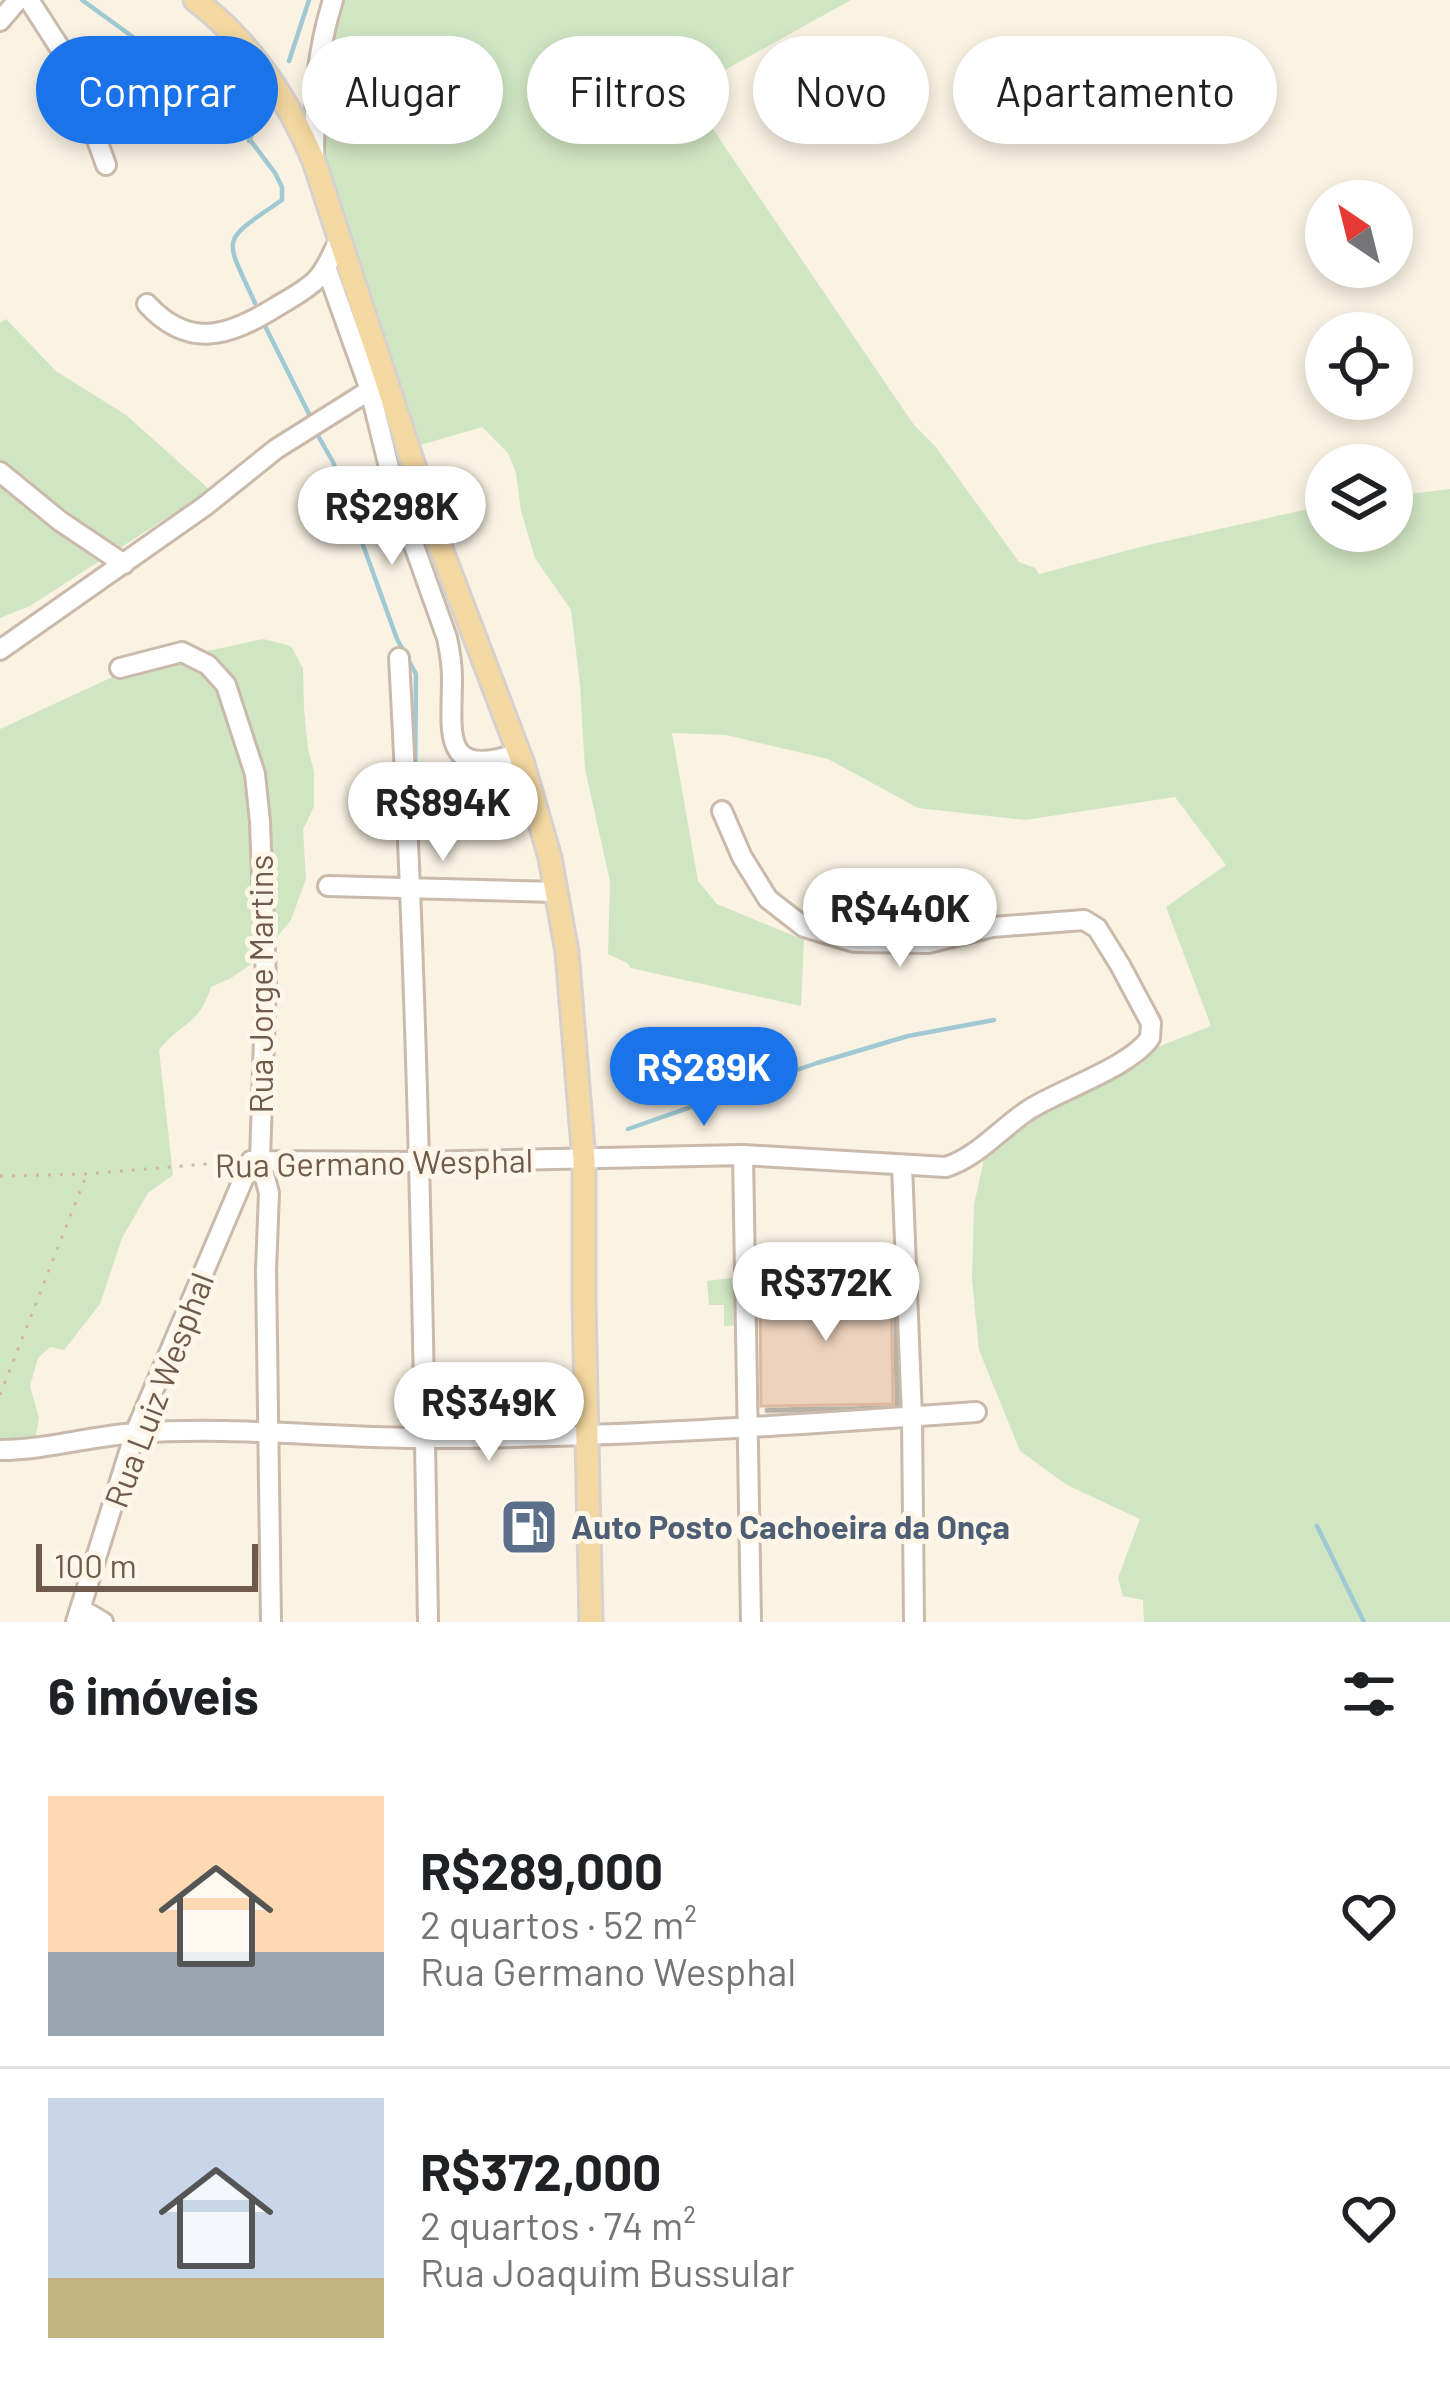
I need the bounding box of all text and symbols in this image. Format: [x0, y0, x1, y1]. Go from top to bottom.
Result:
chip: Comprar [36, 36, 278, 144]
chip: Alugar [302, 36, 503, 144]
chip: Filtros [527, 36, 729, 144]
chip: Novo [753, 36, 929, 144]
chip: Apartamento [953, 36, 1277, 144]
north arrow [1305, 180, 1413, 288]
map controls [1305, 180, 1413, 552]
button: locate [1305, 312, 1413, 420]
button: layers [1305, 444, 1413, 552]
pin: R$298K [294, 466, 490, 568]
text: R$298K [325, 481, 459, 528]
pin: R$894K [345, 762, 541, 864]
text: R$894K [375, 777, 511, 824]
street label: Rua Jorge Martins [240, 855, 280, 1113]
pin: R$440K [802, 868, 998, 970]
text: R$440K [830, 883, 970, 930]
pin: R$289K [606, 1027, 802, 1129]
text: R$289K [637, 1042, 771, 1089]
street label: Rua Germano Wesphal [214, 1139, 534, 1185]
pin: R$372K [728, 1242, 924, 1344]
text: R$372K [760, 1257, 892, 1304]
street label: Rua Luiz Wesphal [95, 1267, 221, 1513]
pin: R$349K [391, 1362, 587, 1464]
text: R$349K [421, 1377, 557, 1424]
fuel station icon: Auto Posto Cachoeira da Onça [498, 1496, 560, 1558]
place label: Auto Posto Cachoeira da Onça [571, 1506, 1010, 1546]
scale bar [36, 1538, 258, 1591]
text: 100 m [54, 1545, 137, 1585]
icon: filters [1336, 1661, 1402, 1727]
text: 6 imóveis [48, 1664, 259, 1725]
text: R$289,000 [420, 1839, 663, 1900]
icon: home [144, 1844, 288, 1988]
icon: heart [1336, 1883, 1402, 1949]
text: 2 quartos · 52 m² [420, 1900, 697, 1947]
text: Rua Germano Wesphal [420, 1947, 796, 1994]
text: R$372,000 [420, 2140, 661, 2201]
icon: home [144, 2146, 288, 2290]
icon: heart [1336, 2185, 1402, 2251]
text: 2 quartos · 74 m² [420, 2201, 696, 2248]
text: Rua Joaquim Bussular [420, 2248, 794, 2295]

